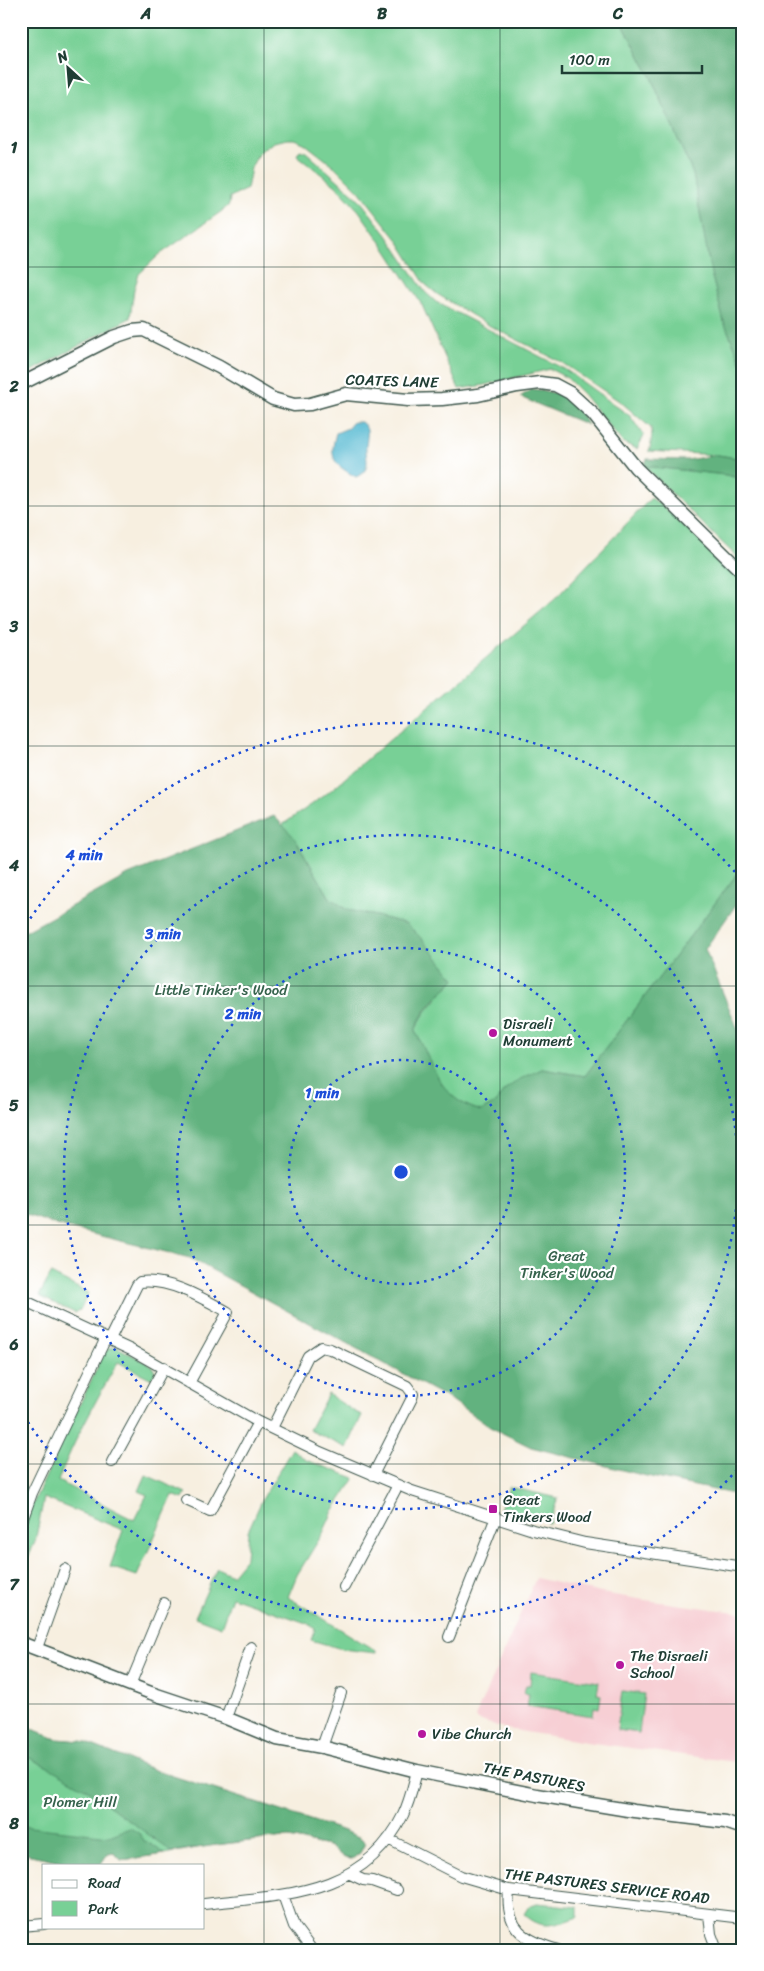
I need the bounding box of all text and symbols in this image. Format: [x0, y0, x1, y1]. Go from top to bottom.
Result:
text: A [140, 0, 151, 28]
text: B [377, 0, 388, 28]
text: C [612, 0, 624, 28]
north arrow [42, 42, 92, 92]
scale bar [562, 42, 702, 74]
text: N [52, 43, 73, 71]
text: 100 m [569, 47, 610, 73]
text: 1 [11, 133, 18, 162]
street label: COATES LANE [345, 366, 440, 396]
text: 2 [8, 372, 19, 401]
text: 3 [9, 612, 19, 641]
text: 4 min [64, 842, 103, 868]
text: 4 [8, 851, 19, 880]
text: 3 min [144, 921, 182, 947]
park label: Little Tinker's Wood [155, 977, 288, 1003]
text: 2 min [224, 1001, 262, 1027]
place label: Disraeli Monument [503, 1011, 573, 1054]
marker: Disraeli Monument [487, 1027, 499, 1039]
text: 1 min [305, 1080, 340, 1106]
text: 5 [9, 1091, 19, 1120]
centre of rings [392, 1163, 410, 1181]
park label: Great Tinker's Wood [520, 1243, 615, 1286]
text: 6 [8, 1330, 19, 1359]
place label: Great Tinkers Wood [503, 1487, 592, 1530]
marker: Great Tinkers Wood [487, 1503, 499, 1515]
text: 7 [9, 1570, 20, 1599]
place label: The Disraeli School [630, 1643, 708, 1686]
marker: The Disraeli School [614, 1659, 626, 1671]
place label: Vibe Church [432, 1721, 512, 1747]
marker: Vibe Church [416, 1728, 428, 1740]
street label: THE PASTURES [481, 1754, 588, 1800]
park label: Plomer Hill [43, 1789, 118, 1815]
text: 8 [8, 1809, 19, 1838]
street label: THE PASTURES SERVICE ROAD [503, 1861, 711, 1911]
legend [42, 1864, 205, 1928]
text: Road [88, 1870, 121, 1896]
text: Park [88, 1896, 119, 1922]

